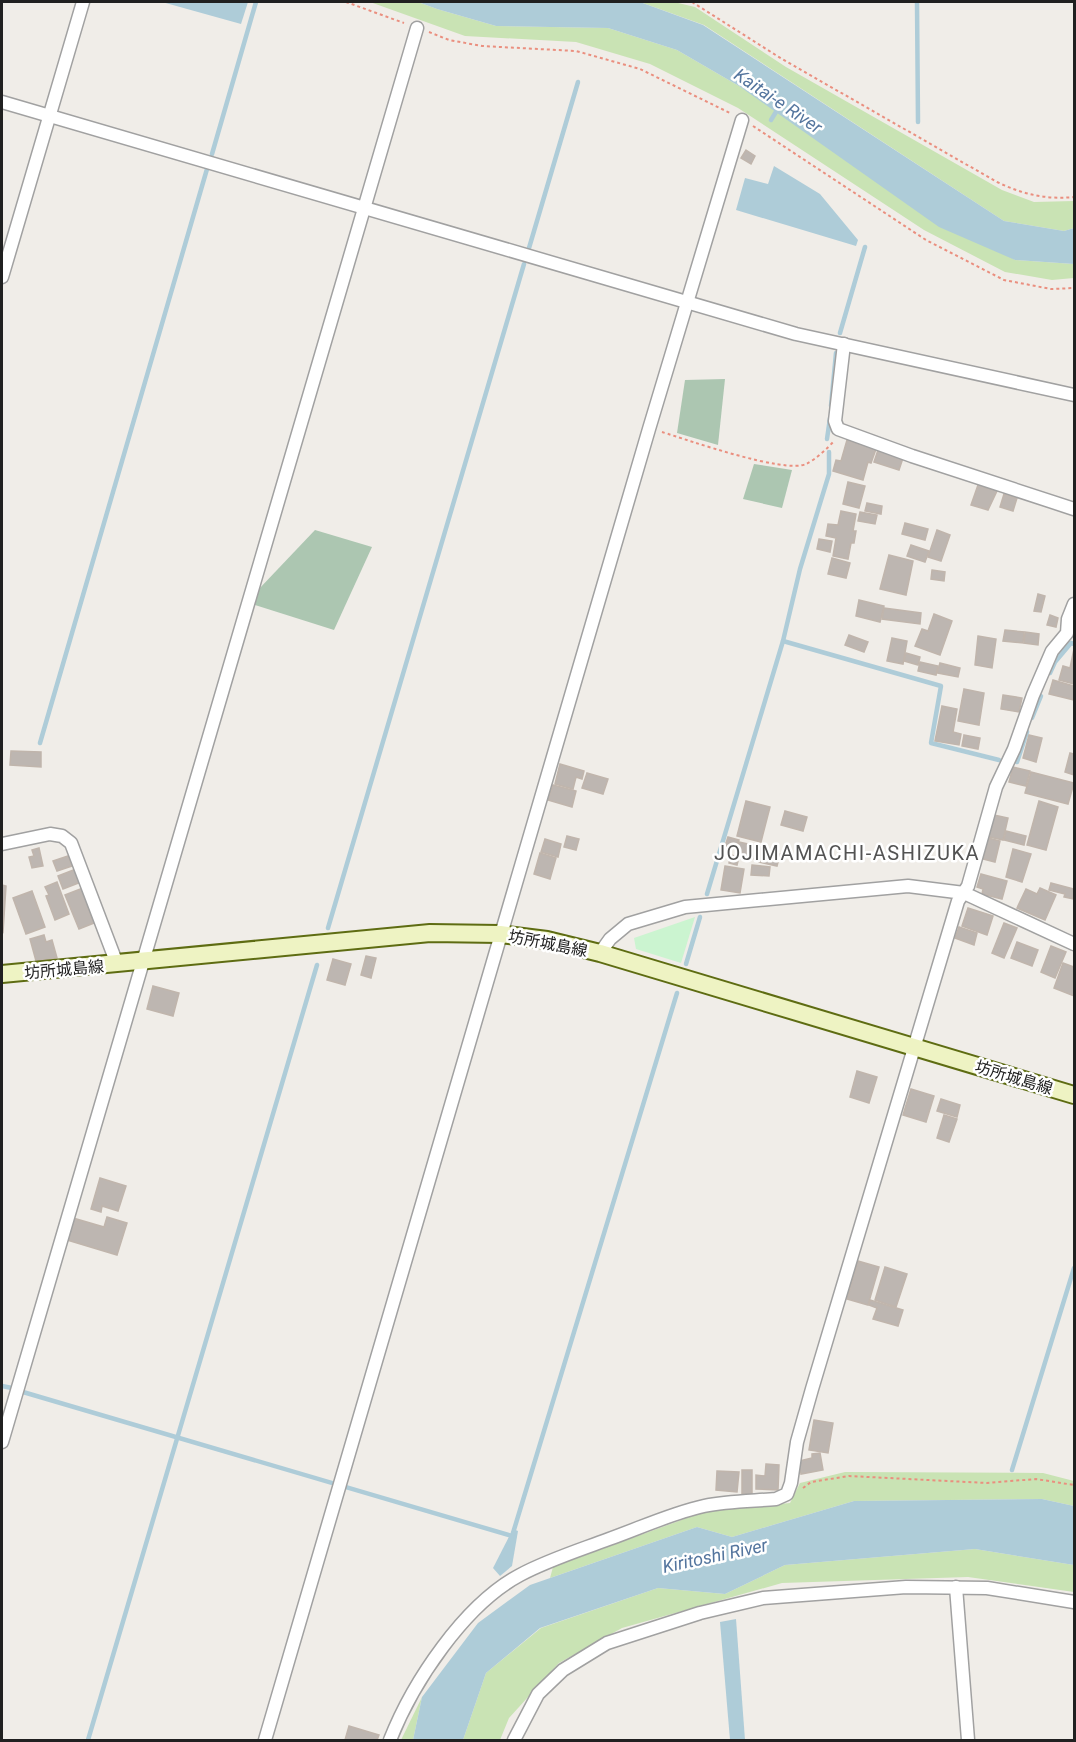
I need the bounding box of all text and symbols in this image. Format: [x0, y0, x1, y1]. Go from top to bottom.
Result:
water label: Kaitai-e River [730, 64, 827, 138]
district label: JOJIMAMACHI-ASHIZUKA [714, 841, 980, 865]
street label: 坊所城島線 [507, 927, 589, 960]
street label: 坊所城島線 [23, 957, 105, 982]
street label: 坊所城島線 [973, 1057, 1055, 1098]
water label: Kiritoshi River [661, 1534, 770, 1577]

